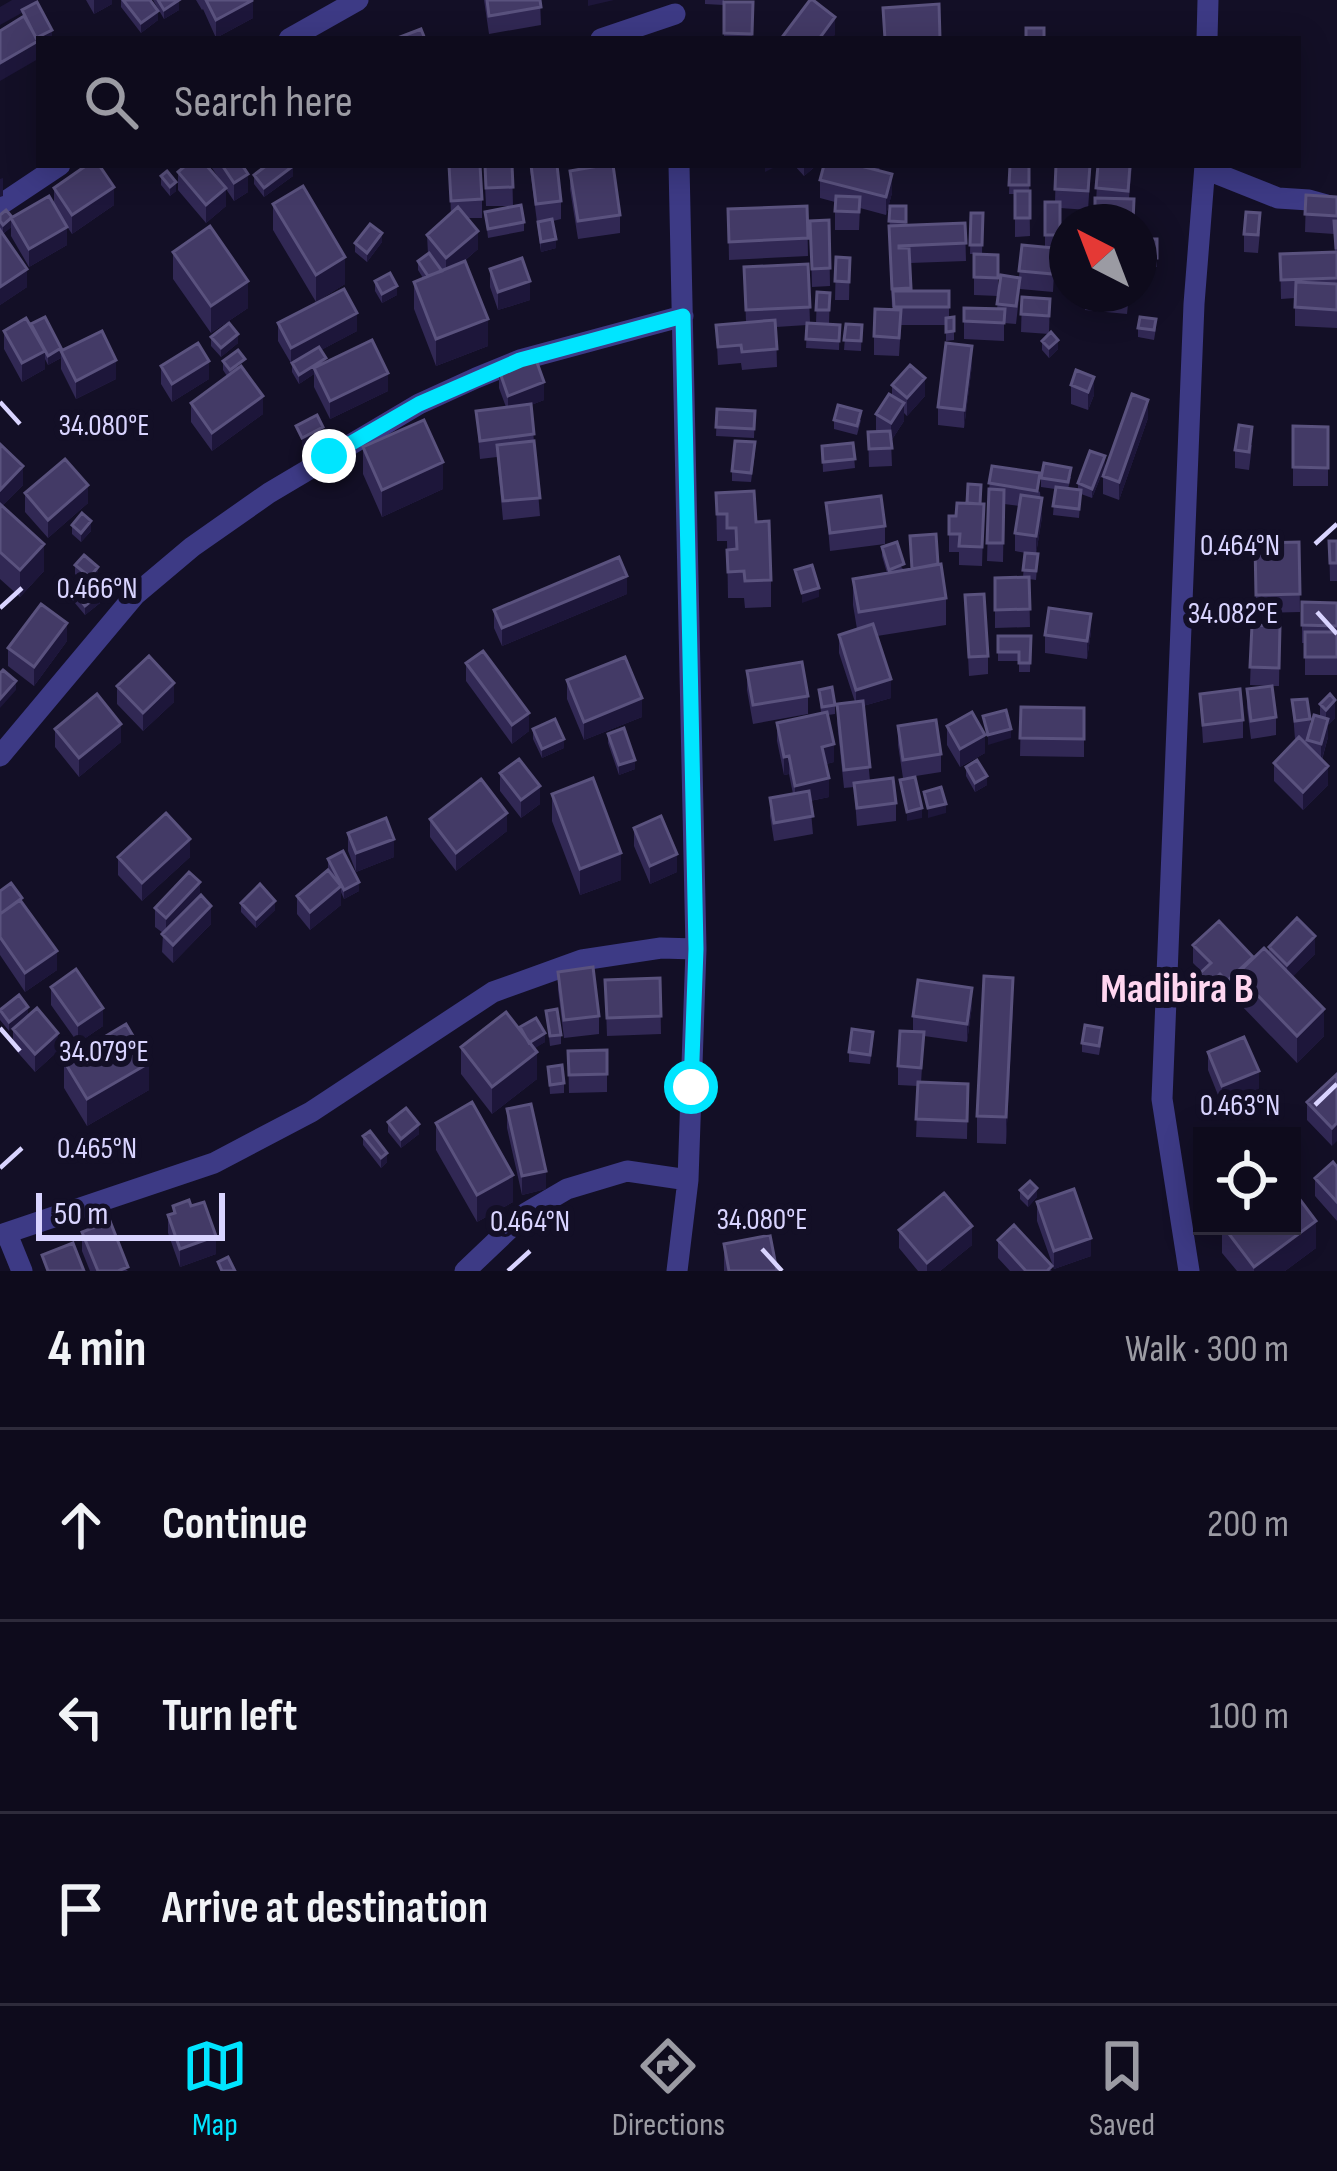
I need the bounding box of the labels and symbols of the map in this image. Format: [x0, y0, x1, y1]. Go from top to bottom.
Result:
north arrow [1049, 204, 1157, 312]
text: 34.080°E [58, 408, 150, 444]
route end [302, 429, 356, 483]
text: 0.464°N [1200, 528, 1280, 564]
text: 0.466°N [56, 571, 138, 607]
text: 34.082°E [1188, 596, 1278, 632]
district label: Madibira B [1100, 964, 1254, 1015]
text: 34.079°E [59, 1034, 149, 1070]
route start [664, 1060, 718, 1114]
text: 0.463°N [1200, 1088, 1280, 1124]
text: 0.465°N [57, 1131, 137, 1167]
scale bar [36, 1187, 225, 1240]
text: 34.080°E [716, 1202, 808, 1238]
text: 0.464°N [490, 1204, 570, 1240]

